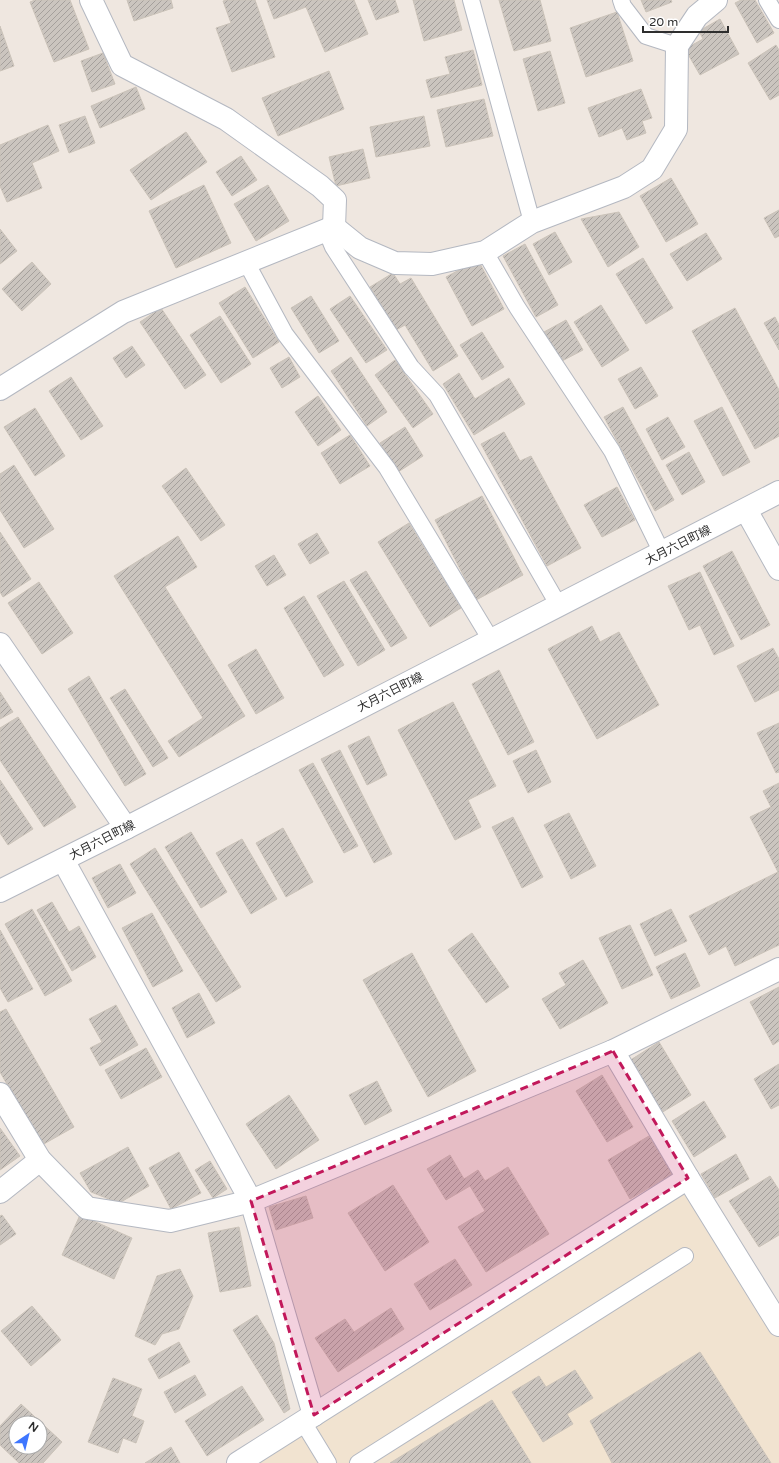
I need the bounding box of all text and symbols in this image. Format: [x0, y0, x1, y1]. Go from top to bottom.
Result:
scale bar [643, 8, 728, 34]
text: 20 m [649, 15, 678, 29]
street label: 大月六日町線 [643, 522, 713, 568]
street label: 大月六日町線 [355, 669, 425, 715]
street label: 大月六日町線 [67, 817, 137, 863]
north arrow [8, 1415, 48, 1455]
text: N [26, 1419, 41, 1435]

